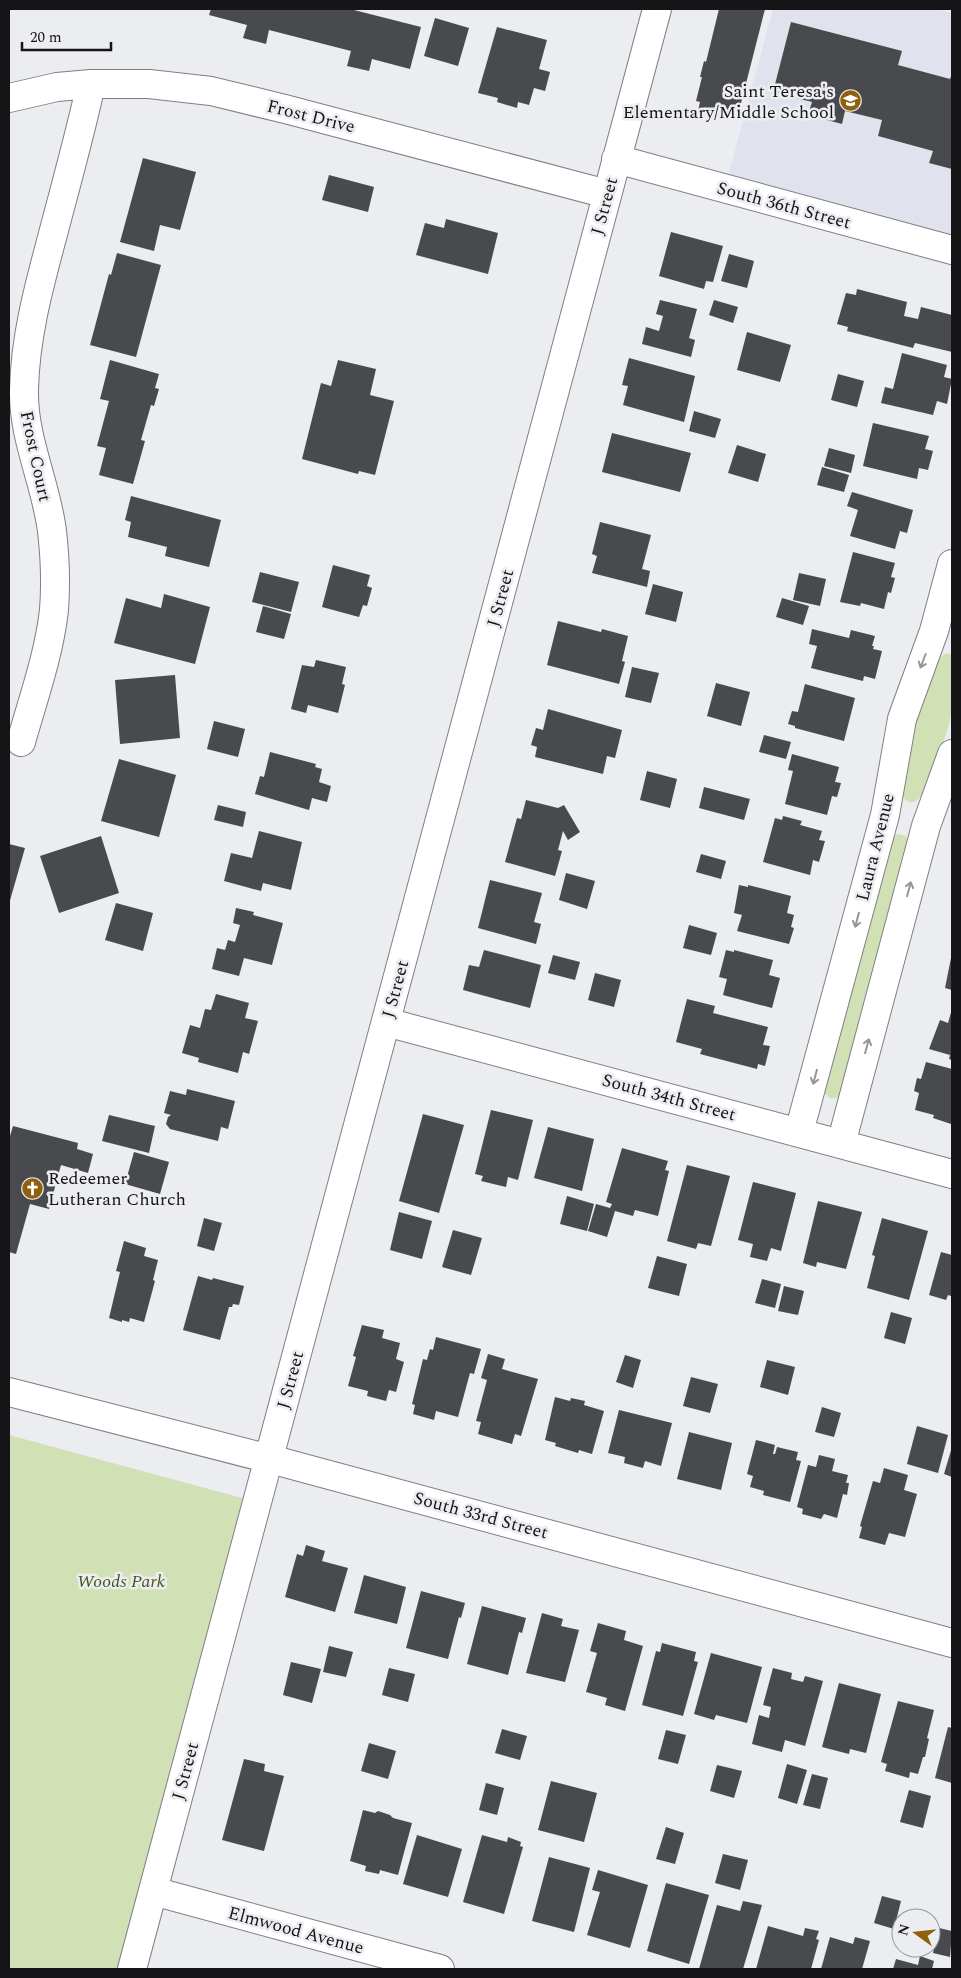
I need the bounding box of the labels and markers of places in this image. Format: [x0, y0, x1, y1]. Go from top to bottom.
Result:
place label: Saint Teresa's Elementary/Middle School [623, 78, 834, 126]
school or university icon: Saint Teresa's Elementary/Middle School [838, 89, 862, 113]
place label: Redeemer Lutheran Church [48, 1165, 186, 1213]
church icon: Redeemer Lutheran Church [20, 1176, 44, 1200]

